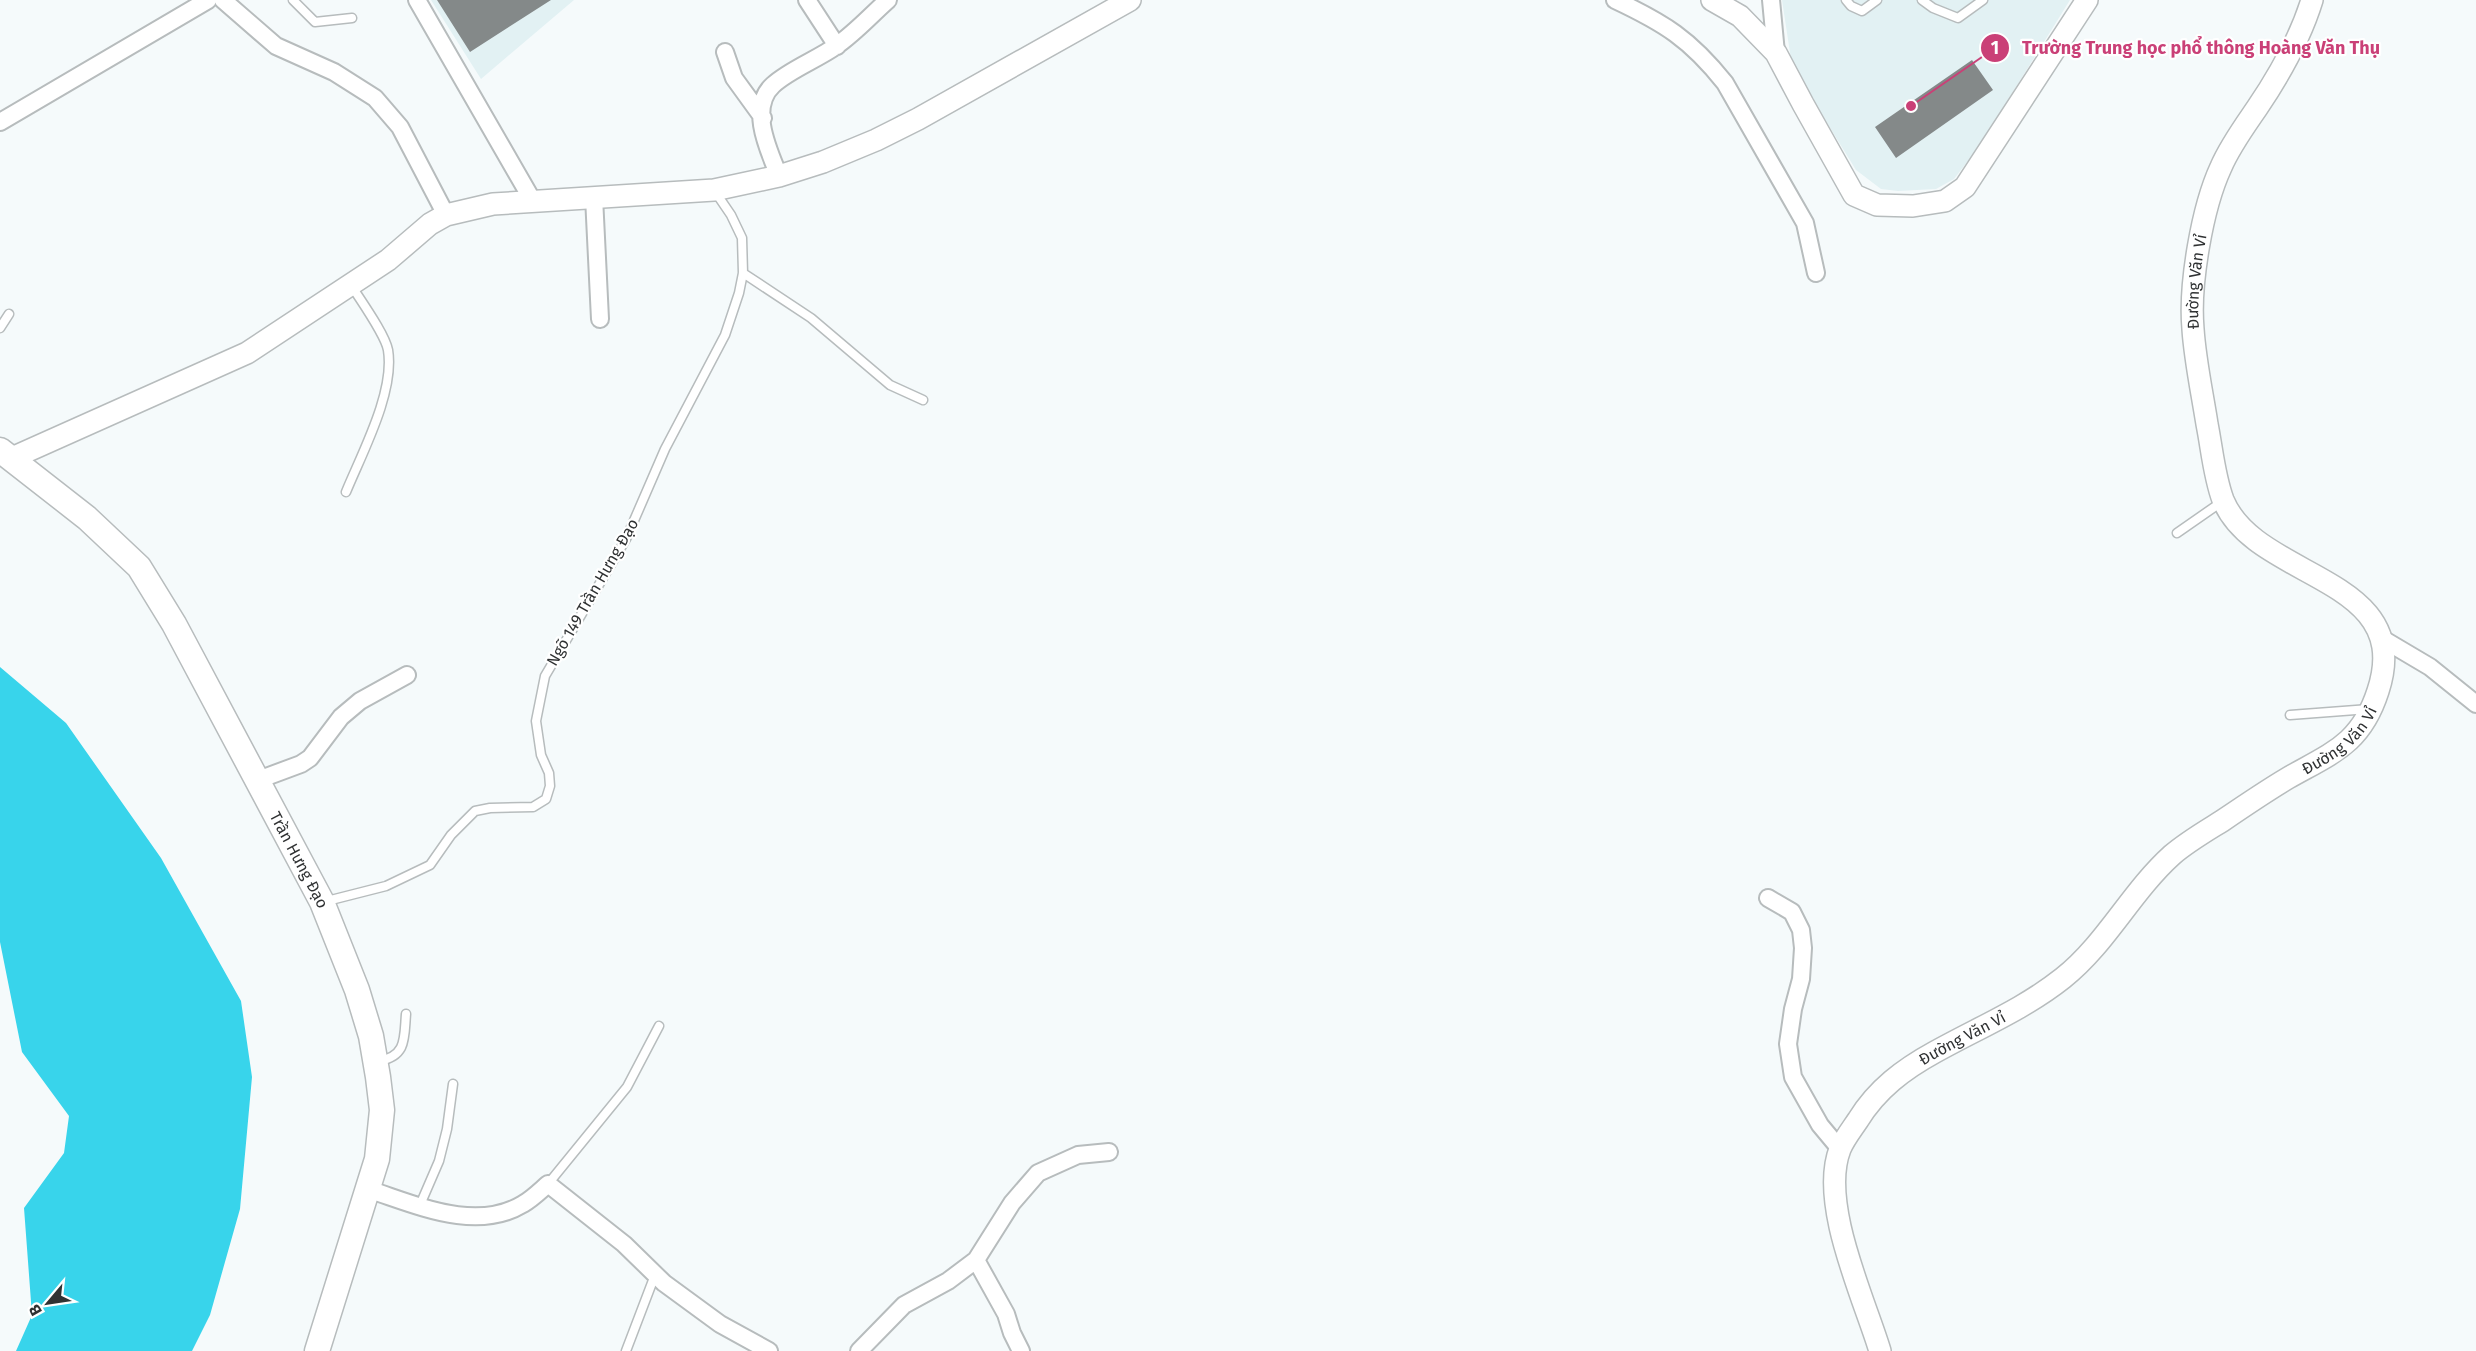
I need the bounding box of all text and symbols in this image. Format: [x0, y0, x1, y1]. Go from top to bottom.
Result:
callout: Trường Trung học phổ thông Hoàng Văn Thụ [1980, 30, 2392, 66]
text: Trường Trung học phổ thông Hoàng Văn Thụ [2022, 35, 2380, 59]
text: 1 [1991, 37, 1999, 59]
street label: Đường Văn Vỉ [2183, 232, 2211, 330]
street label: Ngõ 149 Trần Hưng Đạo [542, 515, 642, 669]
street label: Đường Văn Vỉ [2298, 703, 2381, 779]
street label: Trần Hưng Đạo [266, 809, 332, 911]
street label: Đường Văn Vỉ [1915, 1007, 2009, 1069]
north arrow [18, 1273, 78, 1333]
text: B [25, 1301, 46, 1319]

